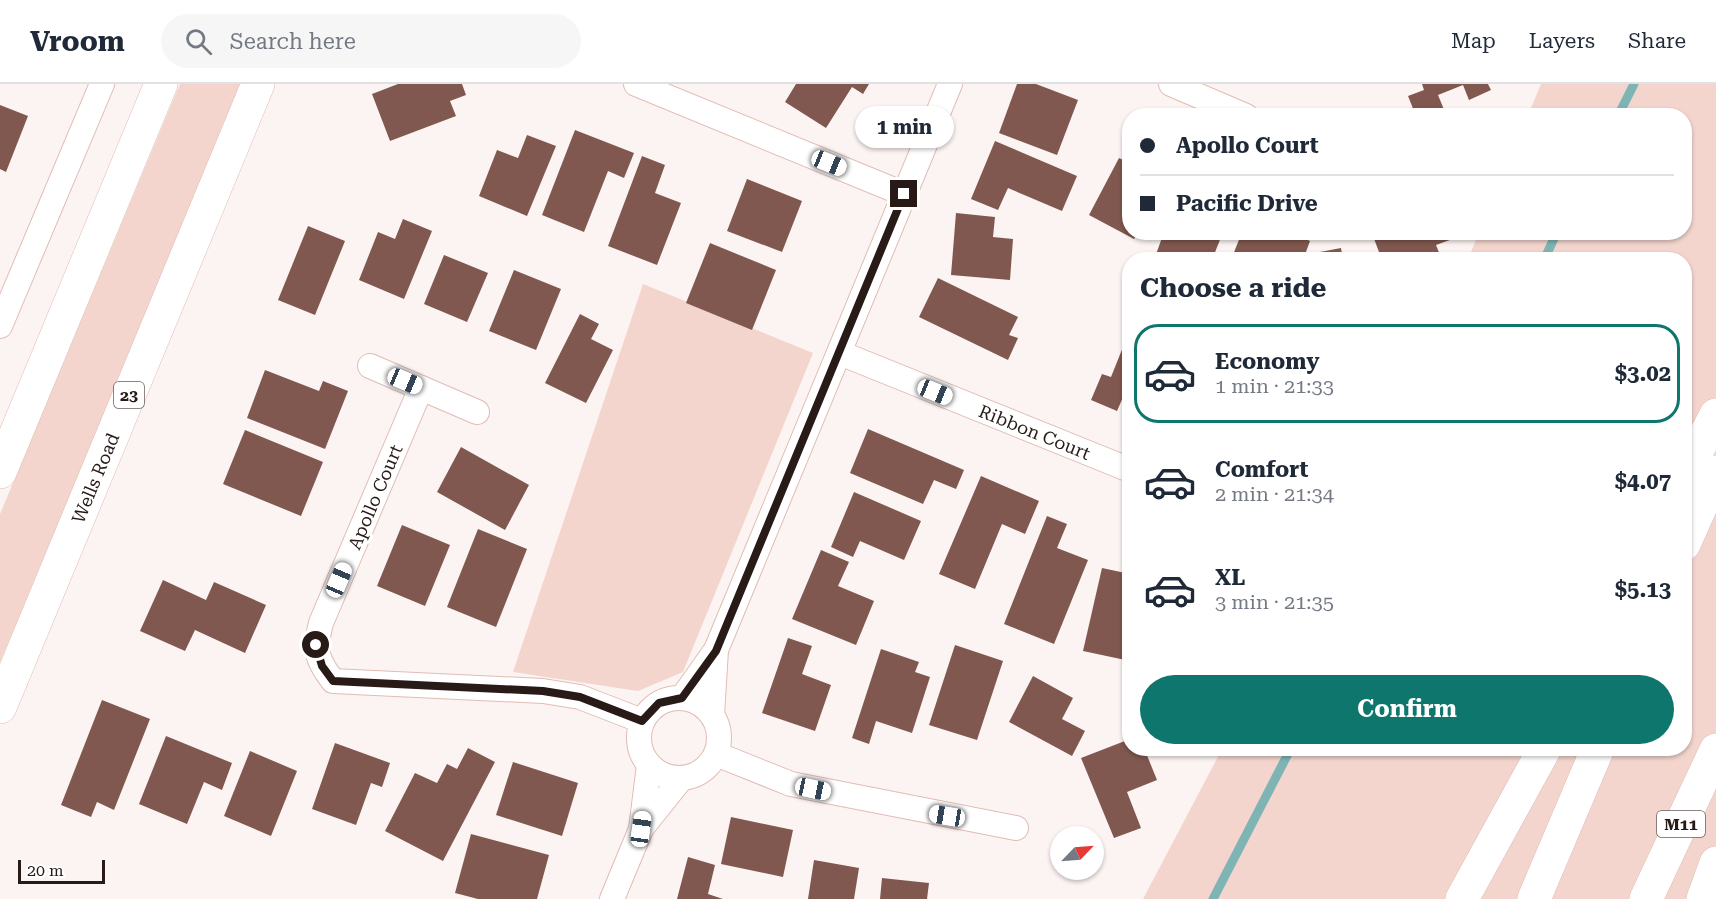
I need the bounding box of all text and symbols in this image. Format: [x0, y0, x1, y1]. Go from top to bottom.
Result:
search box [161, 14, 581, 68]
text: Vroom [30, 25, 125, 58]
icon: search [182, 25, 215, 58]
text: Search here [230, 29, 356, 54]
text: Map [1451, 29, 1496, 53]
text: Layers [1529, 29, 1595, 53]
text: Share [1628, 29, 1686, 53]
callout: 1 min [854, 107, 954, 149]
text: 1 min [877, 115, 932, 139]
text: Apollo Court [1176, 133, 1319, 158]
car [809, 148, 849, 178]
route end [890, 180, 917, 207]
text: Pacific Drive [1176, 191, 1318, 216]
text: Choose a ride [1140, 272, 1326, 304]
icon: car [1143, 347, 1197, 401]
text: Economy [1215, 349, 1319, 374]
text: $3.02 [1615, 361, 1671, 386]
car [385, 366, 425, 396]
text: 1 min · 21:33 [1215, 374, 1334, 398]
car [915, 377, 955, 407]
road number: 23 [114, 382, 144, 408]
street label: Ribbon Court [976, 400, 1094, 464]
street label: Wells Road [67, 429, 123, 526]
street label: Apollo Court [344, 441, 407, 553]
icon: car [1143, 455, 1197, 509]
text: Comfort [1215, 457, 1308, 482]
text: $4.07 [1615, 469, 1671, 494]
text: 2 min · 21:34 [1215, 482, 1334, 506]
car [324, 560, 354, 600]
icon: car [1143, 563, 1197, 617]
text: XL [1215, 565, 1245, 590]
text: $5.13 [1615, 577, 1671, 602]
text: 3 min · 21:35 [1215, 590, 1334, 614]
route start [302, 631, 329, 658]
button: Confirm [1140, 675, 1674, 744]
car [794, 776, 832, 802]
car [928, 804, 966, 828]
car [630, 810, 652, 848]
road number: M11 [1657, 811, 1705, 837]
north arrow [1050, 826, 1104, 880]
map controls [1050, 826, 1104, 880]
scale bar [18, 857, 105, 884]
text: 20 m [27, 861, 64, 880]

